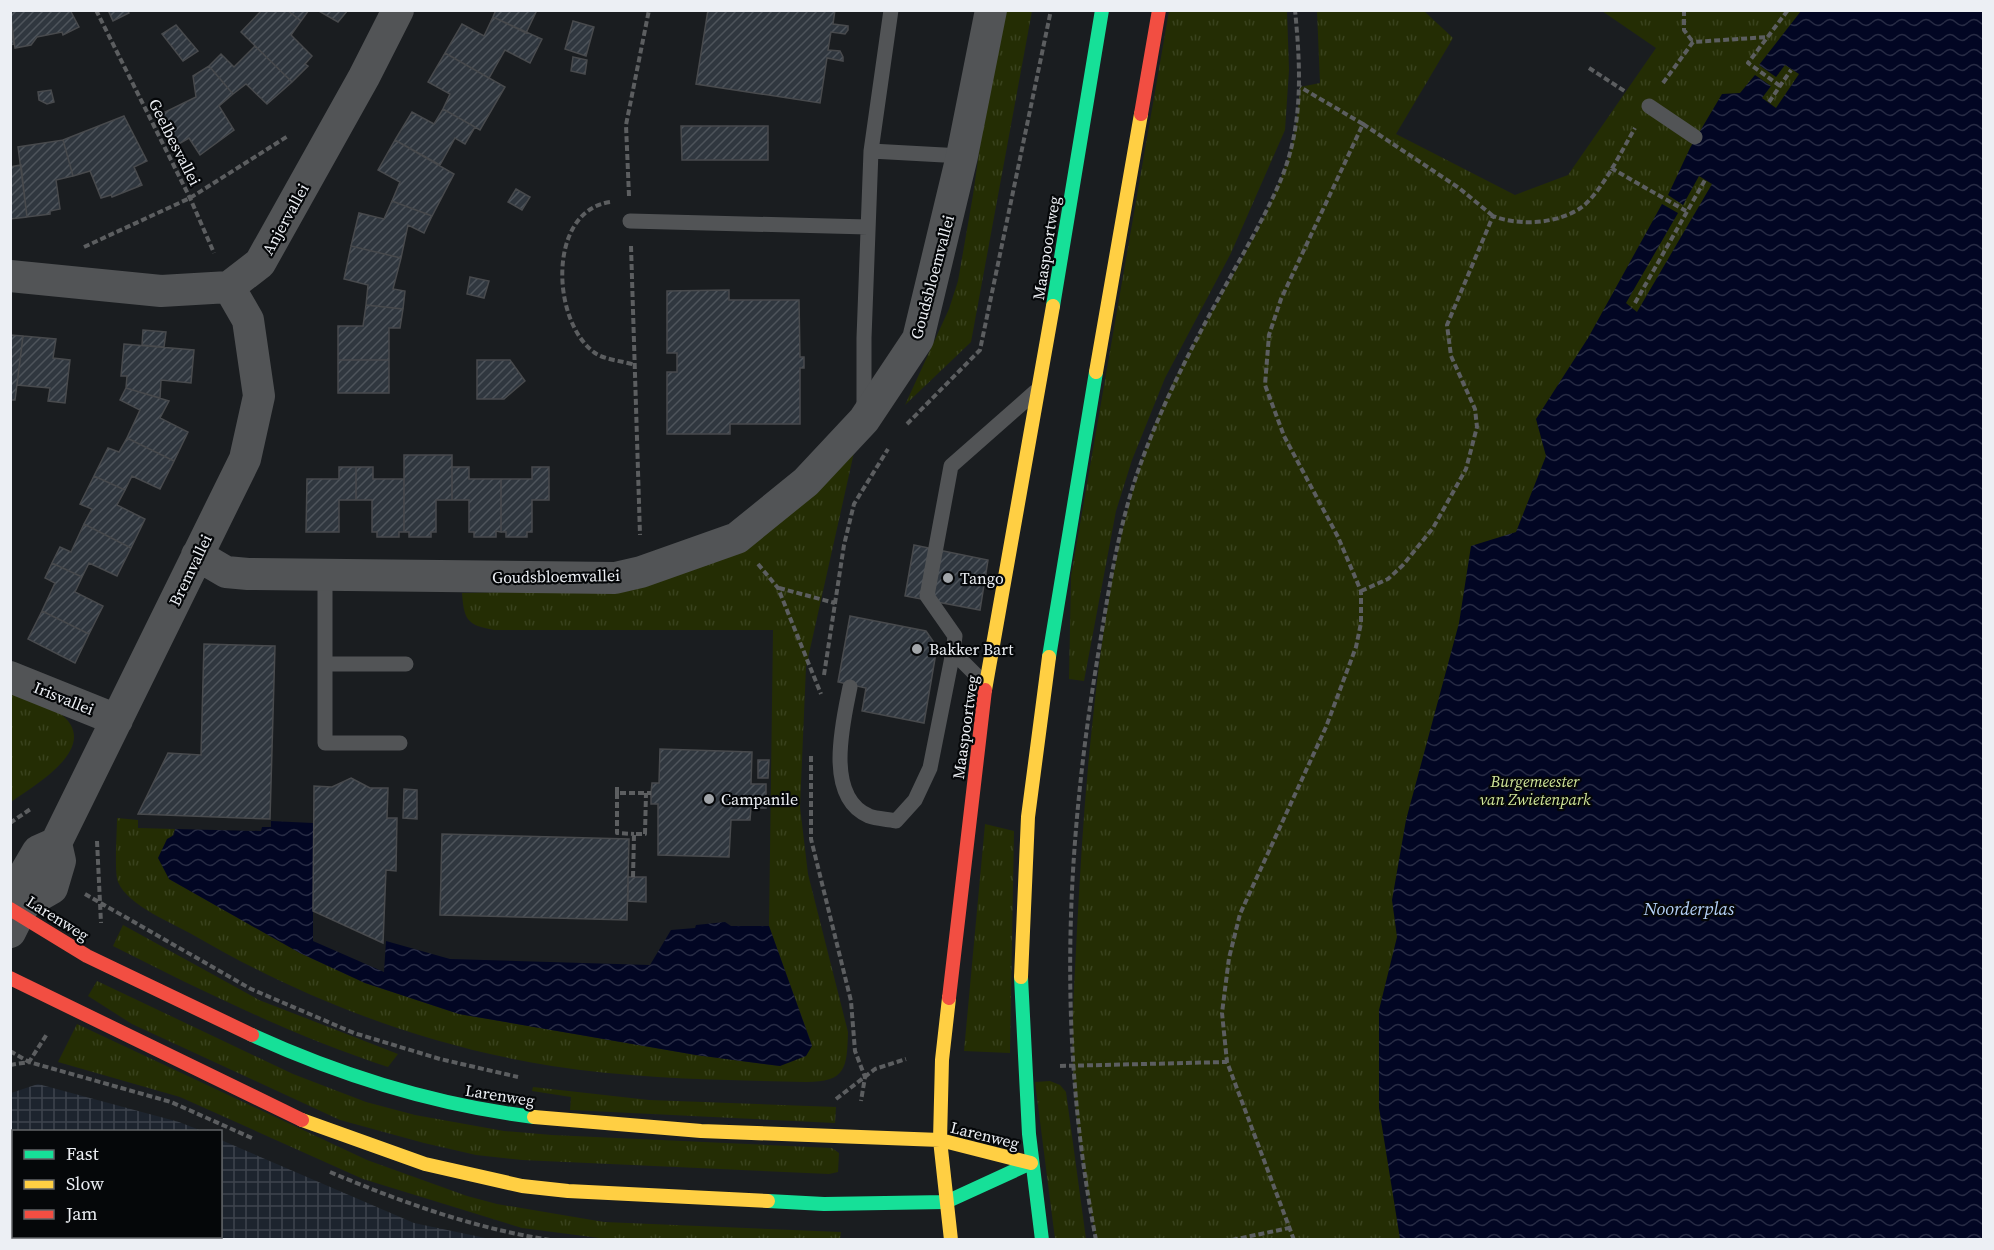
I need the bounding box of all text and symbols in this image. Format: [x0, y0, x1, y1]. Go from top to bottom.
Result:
street label: Geelbesvallei [144, 95, 206, 189]
street label: Anjervallei [256, 179, 314, 259]
street label: Maaspoortweg [1027, 194, 1065, 302]
street label: Goudsbloemvallei [905, 212, 959, 342]
street label: Bremvallei [163, 530, 217, 610]
street label: Goudsbloemvallei [492, 564, 620, 588]
place label: Tango [960, 567, 1004, 589]
marker: Tango [941, 571, 955, 585]
place label: Bakker Bart [929, 638, 1014, 660]
marker: Bakker Bart [910, 642, 924, 656]
street label: Maaspoortweg [947, 674, 983, 780]
street label: Irisvallei [31, 676, 97, 720]
park label: Burgemeester van Zwietenpark [1480, 770, 1591, 810]
place label: Campanile [721, 788, 798, 810]
marker: Campanile [702, 792, 716, 806]
street label: Larenweg [23, 890, 93, 946]
water label: Noorderplas [1643, 896, 1735, 921]
street label: Larenweg [464, 1079, 536, 1111]
street label: Larenweg [948, 1116, 1022, 1154]
legend [12, 1130, 222, 1238]
text: Fast [66, 1141, 99, 1166]
text: Slow [66, 1171, 104, 1196]
text: Jam [65, 1201, 98, 1226]

